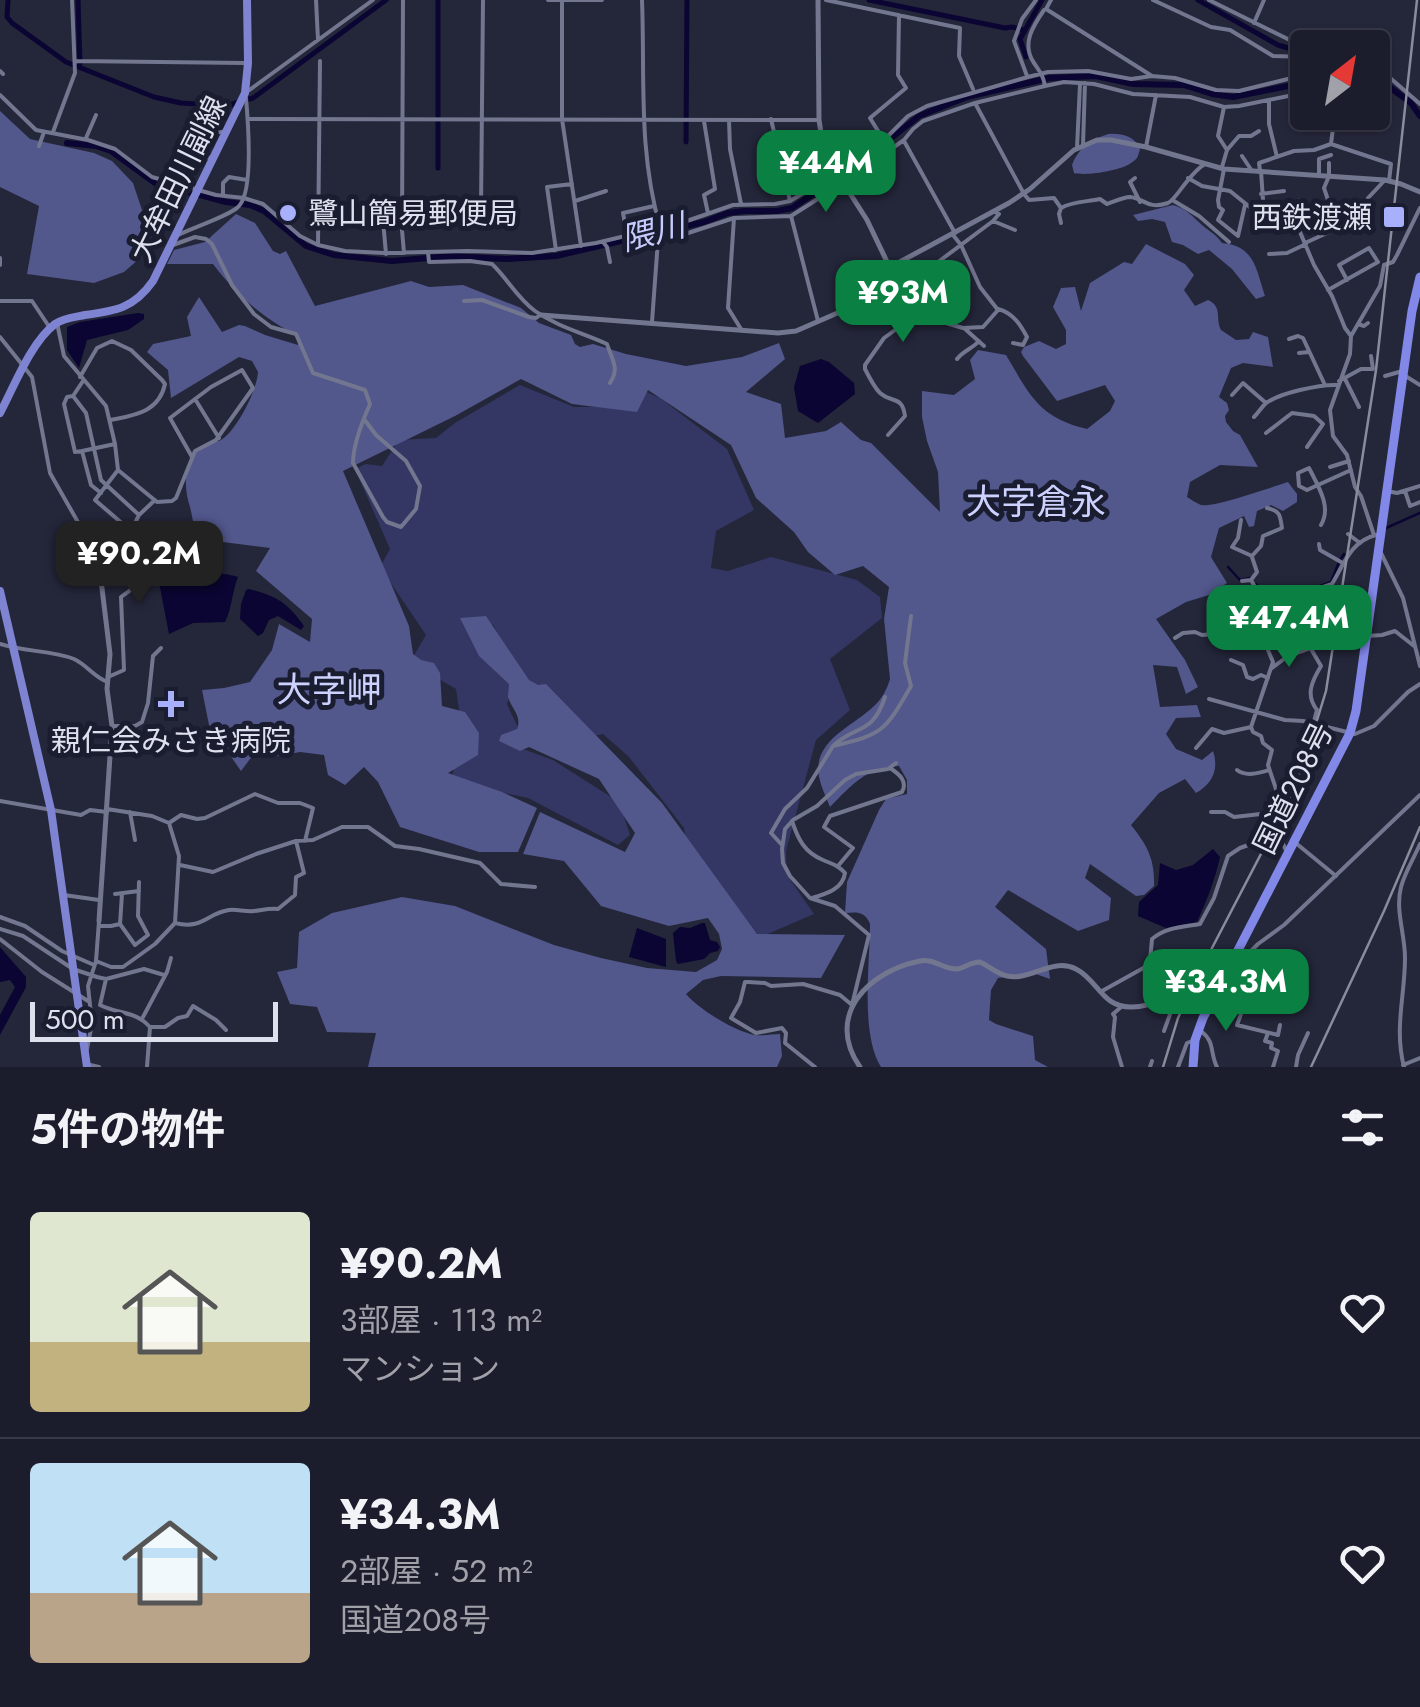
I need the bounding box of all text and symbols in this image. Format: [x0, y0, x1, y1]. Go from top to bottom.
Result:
north arrow [1290, 30, 1390, 130]
map controls [1290, 30, 1390, 130]
street label: 大牟田川副線 [119, 89, 237, 269]
pin: ¥44M [767, 130, 885, 215]
text: ¥44M [779, 139, 873, 185]
place label: 鷺山簡易郵便局 [308, 192, 518, 235]
place label: 西鉄渡瀬 [1252, 196, 1372, 239]
water label: 隈川 [616, 201, 693, 262]
marker: 鷺山簡易郵便局 [277, 202, 299, 224]
marker: 西鉄渡瀬 [1381, 204, 1407, 230]
pin: ¥93M [844, 260, 962, 345]
text: ¥93M [857, 269, 949, 315]
district label: 大字倉永 [966, 477, 1106, 527]
pin: ¥90.2M [58, 521, 220, 606]
text: ¥90.2M [77, 530, 201, 576]
pin: ¥47.4M [1208, 585, 1370, 670]
text: ¥47.4M [1229, 594, 1350, 640]
district label: 大字岬 [276, 665, 382, 715]
marker: 親仁会みさき病院 [158, 691, 184, 717]
street label: 国道208号 [1243, 715, 1343, 861]
place label: 親仁会みさき病院 [51, 719, 291, 762]
pin: ¥34.3M [1145, 949, 1307, 1034]
text: ¥34.3M [1165, 958, 1287, 1004]
scale bar [30, 997, 278, 1042]
text: 500 m [45, 999, 125, 1040]
text: 5件の物件 [30, 1099, 225, 1160]
icon: filters [1335, 1100, 1390, 1155]
text: ¥90.2M [340, 1233, 503, 1294]
icon: home [110, 1252, 230, 1372]
icon: heart [1335, 1285, 1390, 1340]
text: 3部屋 · 113 m² [340, 1297, 542, 1343]
text: マンション [340, 1346, 500, 1392]
text: ¥34.3M [340, 1484, 501, 1545]
icon: home [110, 1503, 230, 1623]
icon: heart [1335, 1536, 1390, 1591]
text: 2部屋 · 52 m² [340, 1548, 533, 1594]
text: 国道208号 [340, 1597, 491, 1643]

